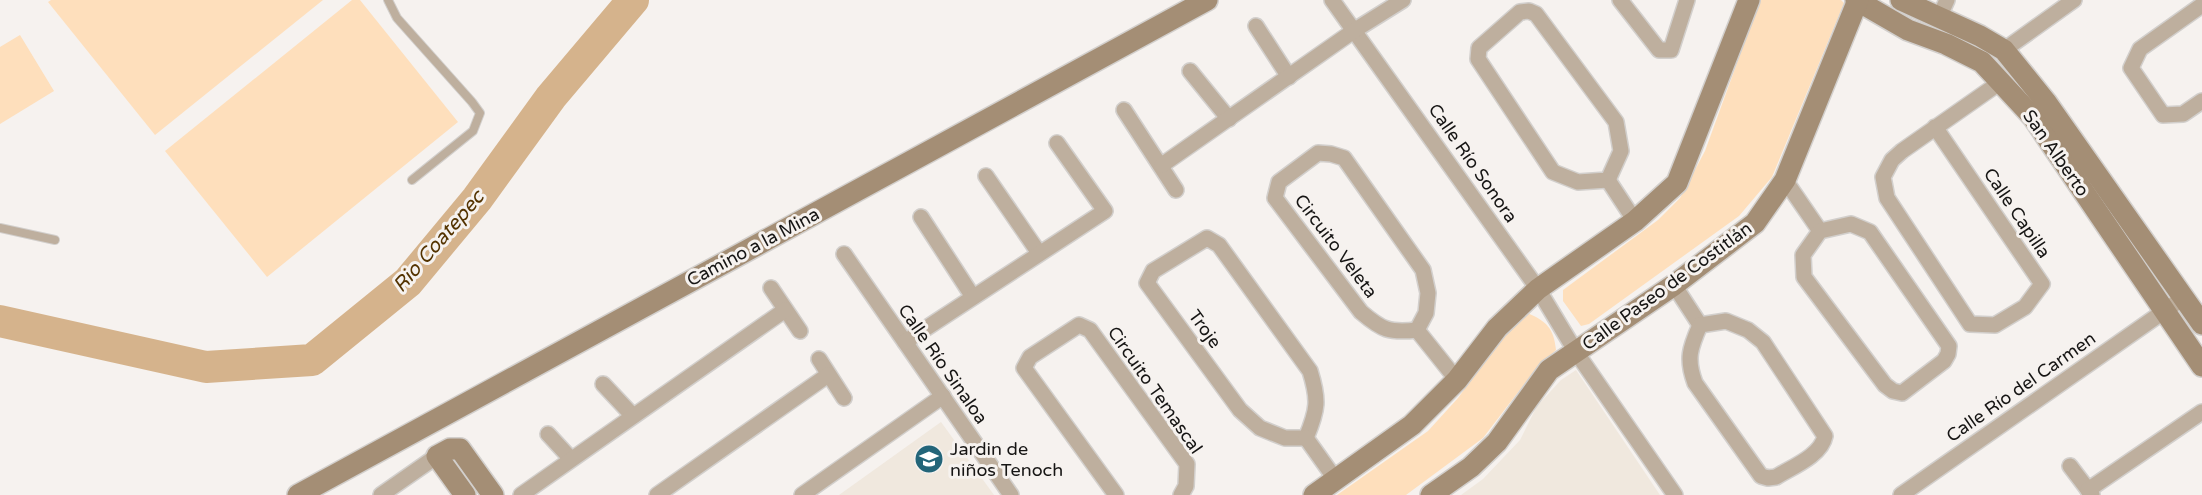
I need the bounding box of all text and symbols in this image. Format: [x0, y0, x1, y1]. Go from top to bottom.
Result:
street label: Calle Río Sonora [1424, 99, 1522, 227]
street label: San Alberto [2018, 105, 2094, 201]
street label: Calle Capilla [1979, 164, 2055, 262]
water label: Rio Coatepec [388, 184, 491, 297]
street label: Circuito Veleta [1290, 190, 1382, 302]
street label: Camino a la Mina [683, 203, 823, 291]
street label: Calle Paseo de Costitlán [1578, 217, 1756, 355]
street label: Calle Río Sinaloa [893, 300, 993, 428]
street label: Troje [1184, 305, 1226, 353]
street label: Circuito Temascal [1103, 322, 1207, 458]
street label: Calle Río del Carmen [1942, 327, 2100, 447]
place label: Jardin de niños Tenoch [950, 438, 1063, 481]
school or university icon: Jardin de niños Tenoch [913, 443, 945, 475]

